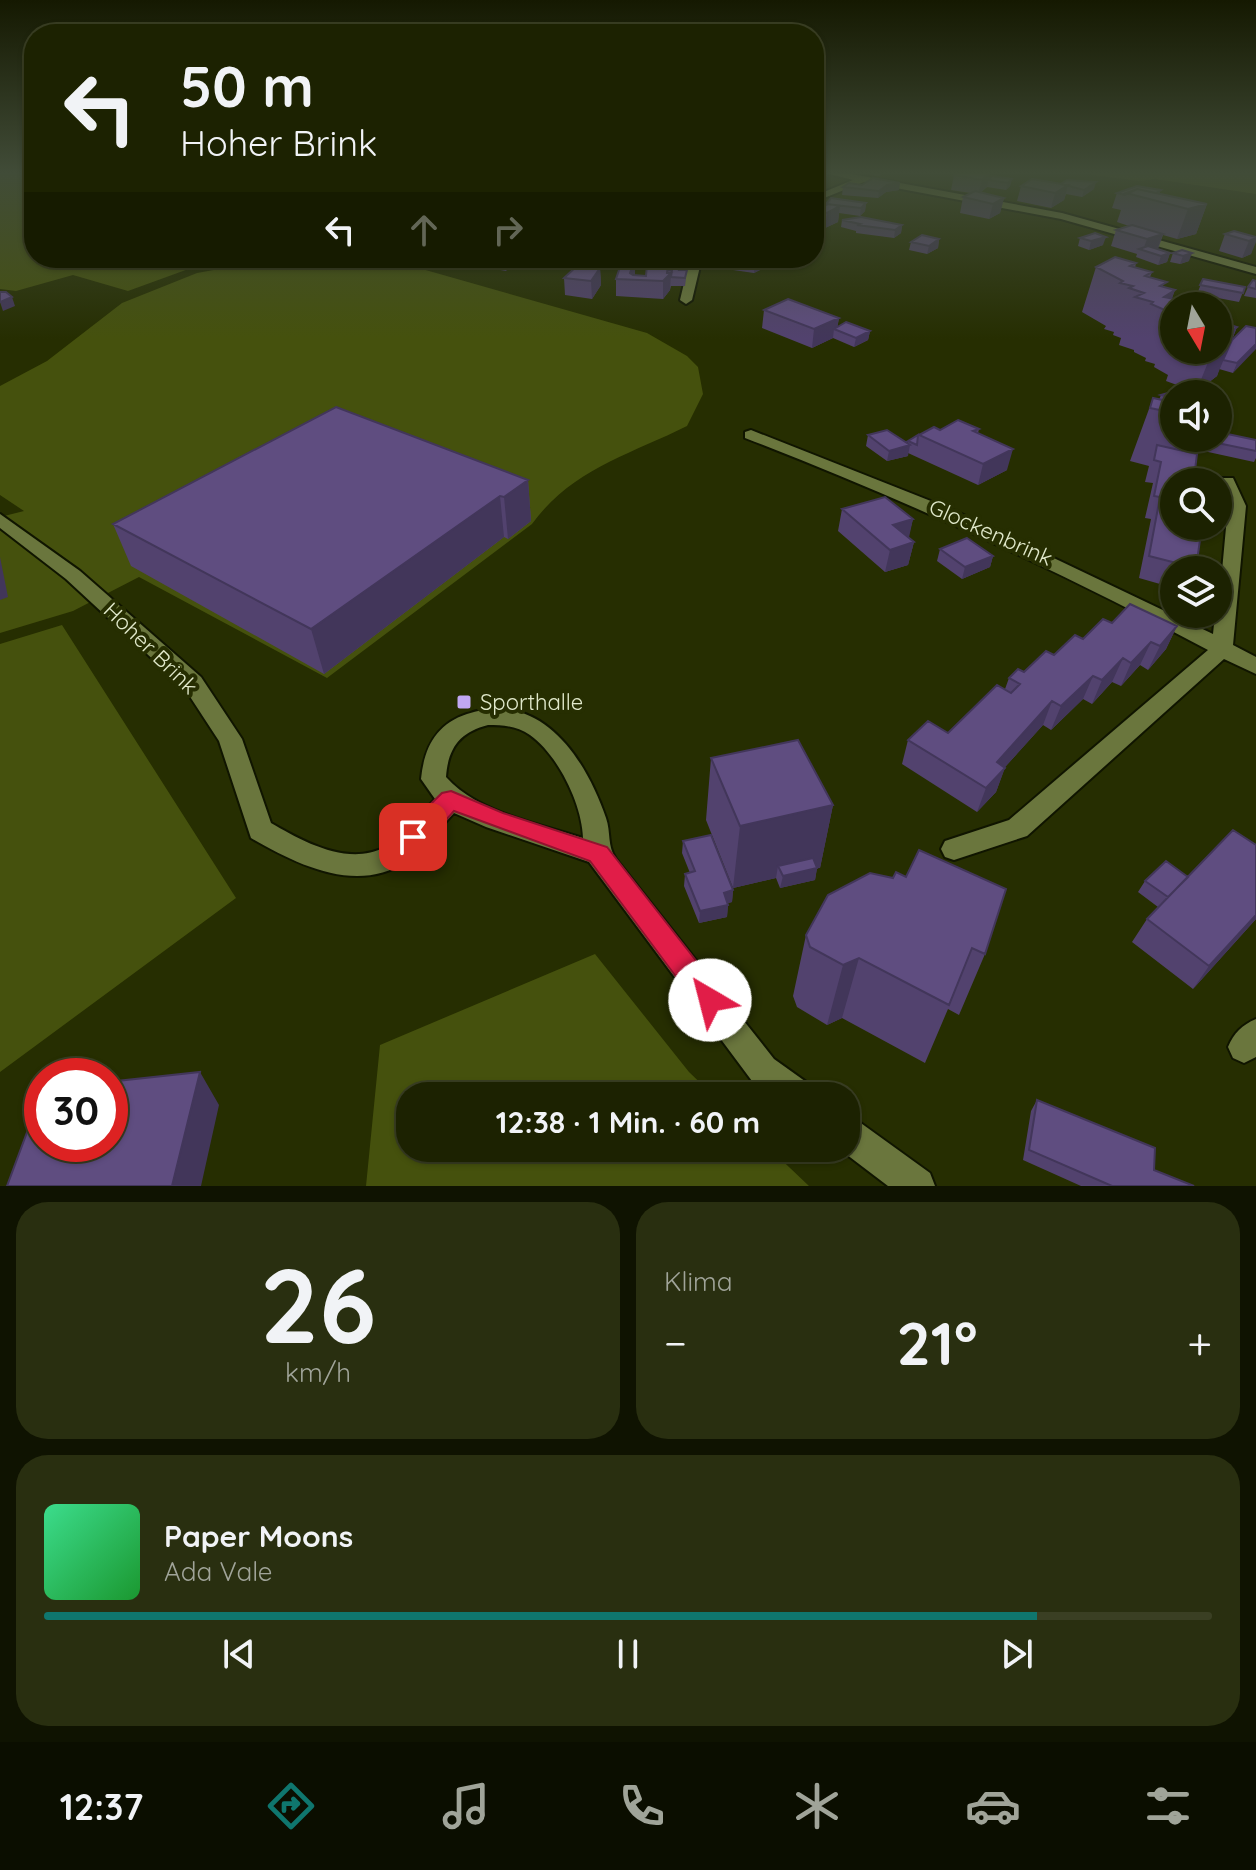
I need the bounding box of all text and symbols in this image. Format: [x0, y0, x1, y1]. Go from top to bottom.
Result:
text: 50 m [180, 51, 314, 121]
icon: left [48, 56, 152, 160]
text: Hoher Brink [180, 120, 377, 165]
icon: left [318, 208, 362, 252]
icon: ahead [402, 208, 446, 252]
icon: right [486, 208, 530, 252]
north arrow [1160, 292, 1232, 364]
map controls [1160, 292, 1232, 628]
button: sound [1160, 380, 1232, 452]
button: search [1160, 468, 1232, 540]
street label: Glockenbrink [925, 492, 1057, 572]
button: layers [1160, 556, 1232, 628]
street label: Hoher Brink [98, 596, 204, 700]
place label: Sporthalle [480, 688, 583, 716]
marker: Sporthalle [455, 693, 473, 711]
pin [379, 803, 447, 871]
icon: arrive [391, 815, 435, 859]
position arrow [668, 958, 752, 1042]
speed limit sign: 30 [24, 1058, 128, 1162]
text: 12:38 · 1 Min. · 60 m [496, 1103, 760, 1141]
text: 26 [260, 1239, 376, 1369]
text: Klima [664, 1265, 733, 1298]
text: 21° [897, 1305, 978, 1380]
text: − [664, 1315, 687, 1370]
text: + [1187, 1315, 1212, 1370]
text: km/h [285, 1356, 351, 1389]
text: Paper Moons [164, 1517, 353, 1555]
text: Ada Vale [164, 1555, 273, 1588]
icon: previous [217, 1632, 261, 1676]
icon: pause [606, 1632, 650, 1676]
icon: next [995, 1632, 1039, 1676]
icon: directions [263, 1778, 319, 1834]
icon: music [438, 1778, 494, 1834]
icon: phone [614, 1778, 670, 1834]
icon: climate [789, 1778, 845, 1834]
icon: car [965, 1778, 1021, 1834]
icon: filters [1140, 1778, 1196, 1834]
text: 12:37 [60, 1784, 143, 1829]

